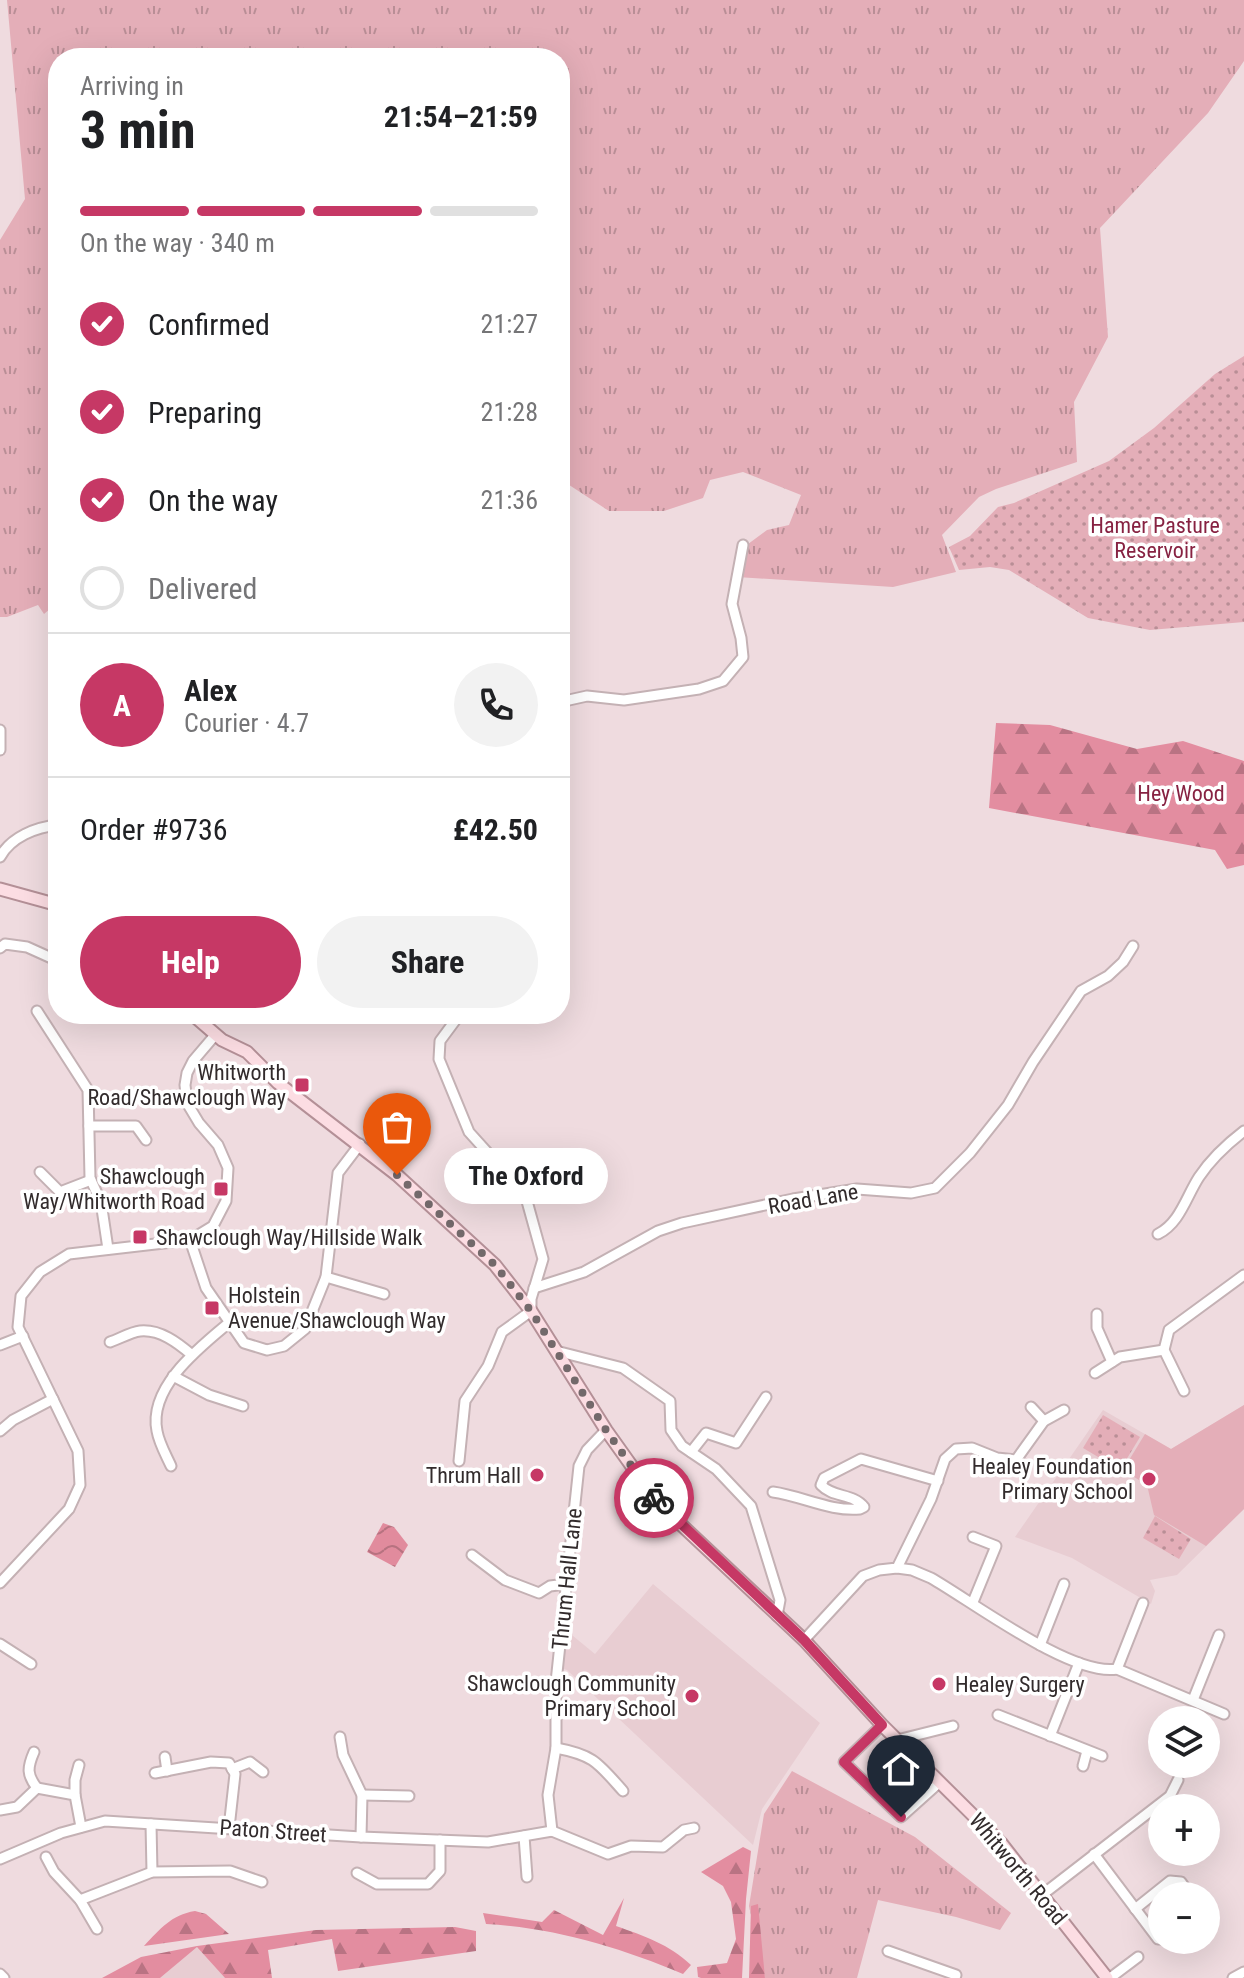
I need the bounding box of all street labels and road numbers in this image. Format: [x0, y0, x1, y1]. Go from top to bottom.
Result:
street label: Road Lane [766, 1179, 860, 1219]
street label: Thrum Hall Lane [547, 1507, 587, 1651]
street label: Whitworth Road [964, 1808, 1072, 1930]
street label: Paton Street [219, 1815, 327, 1847]

